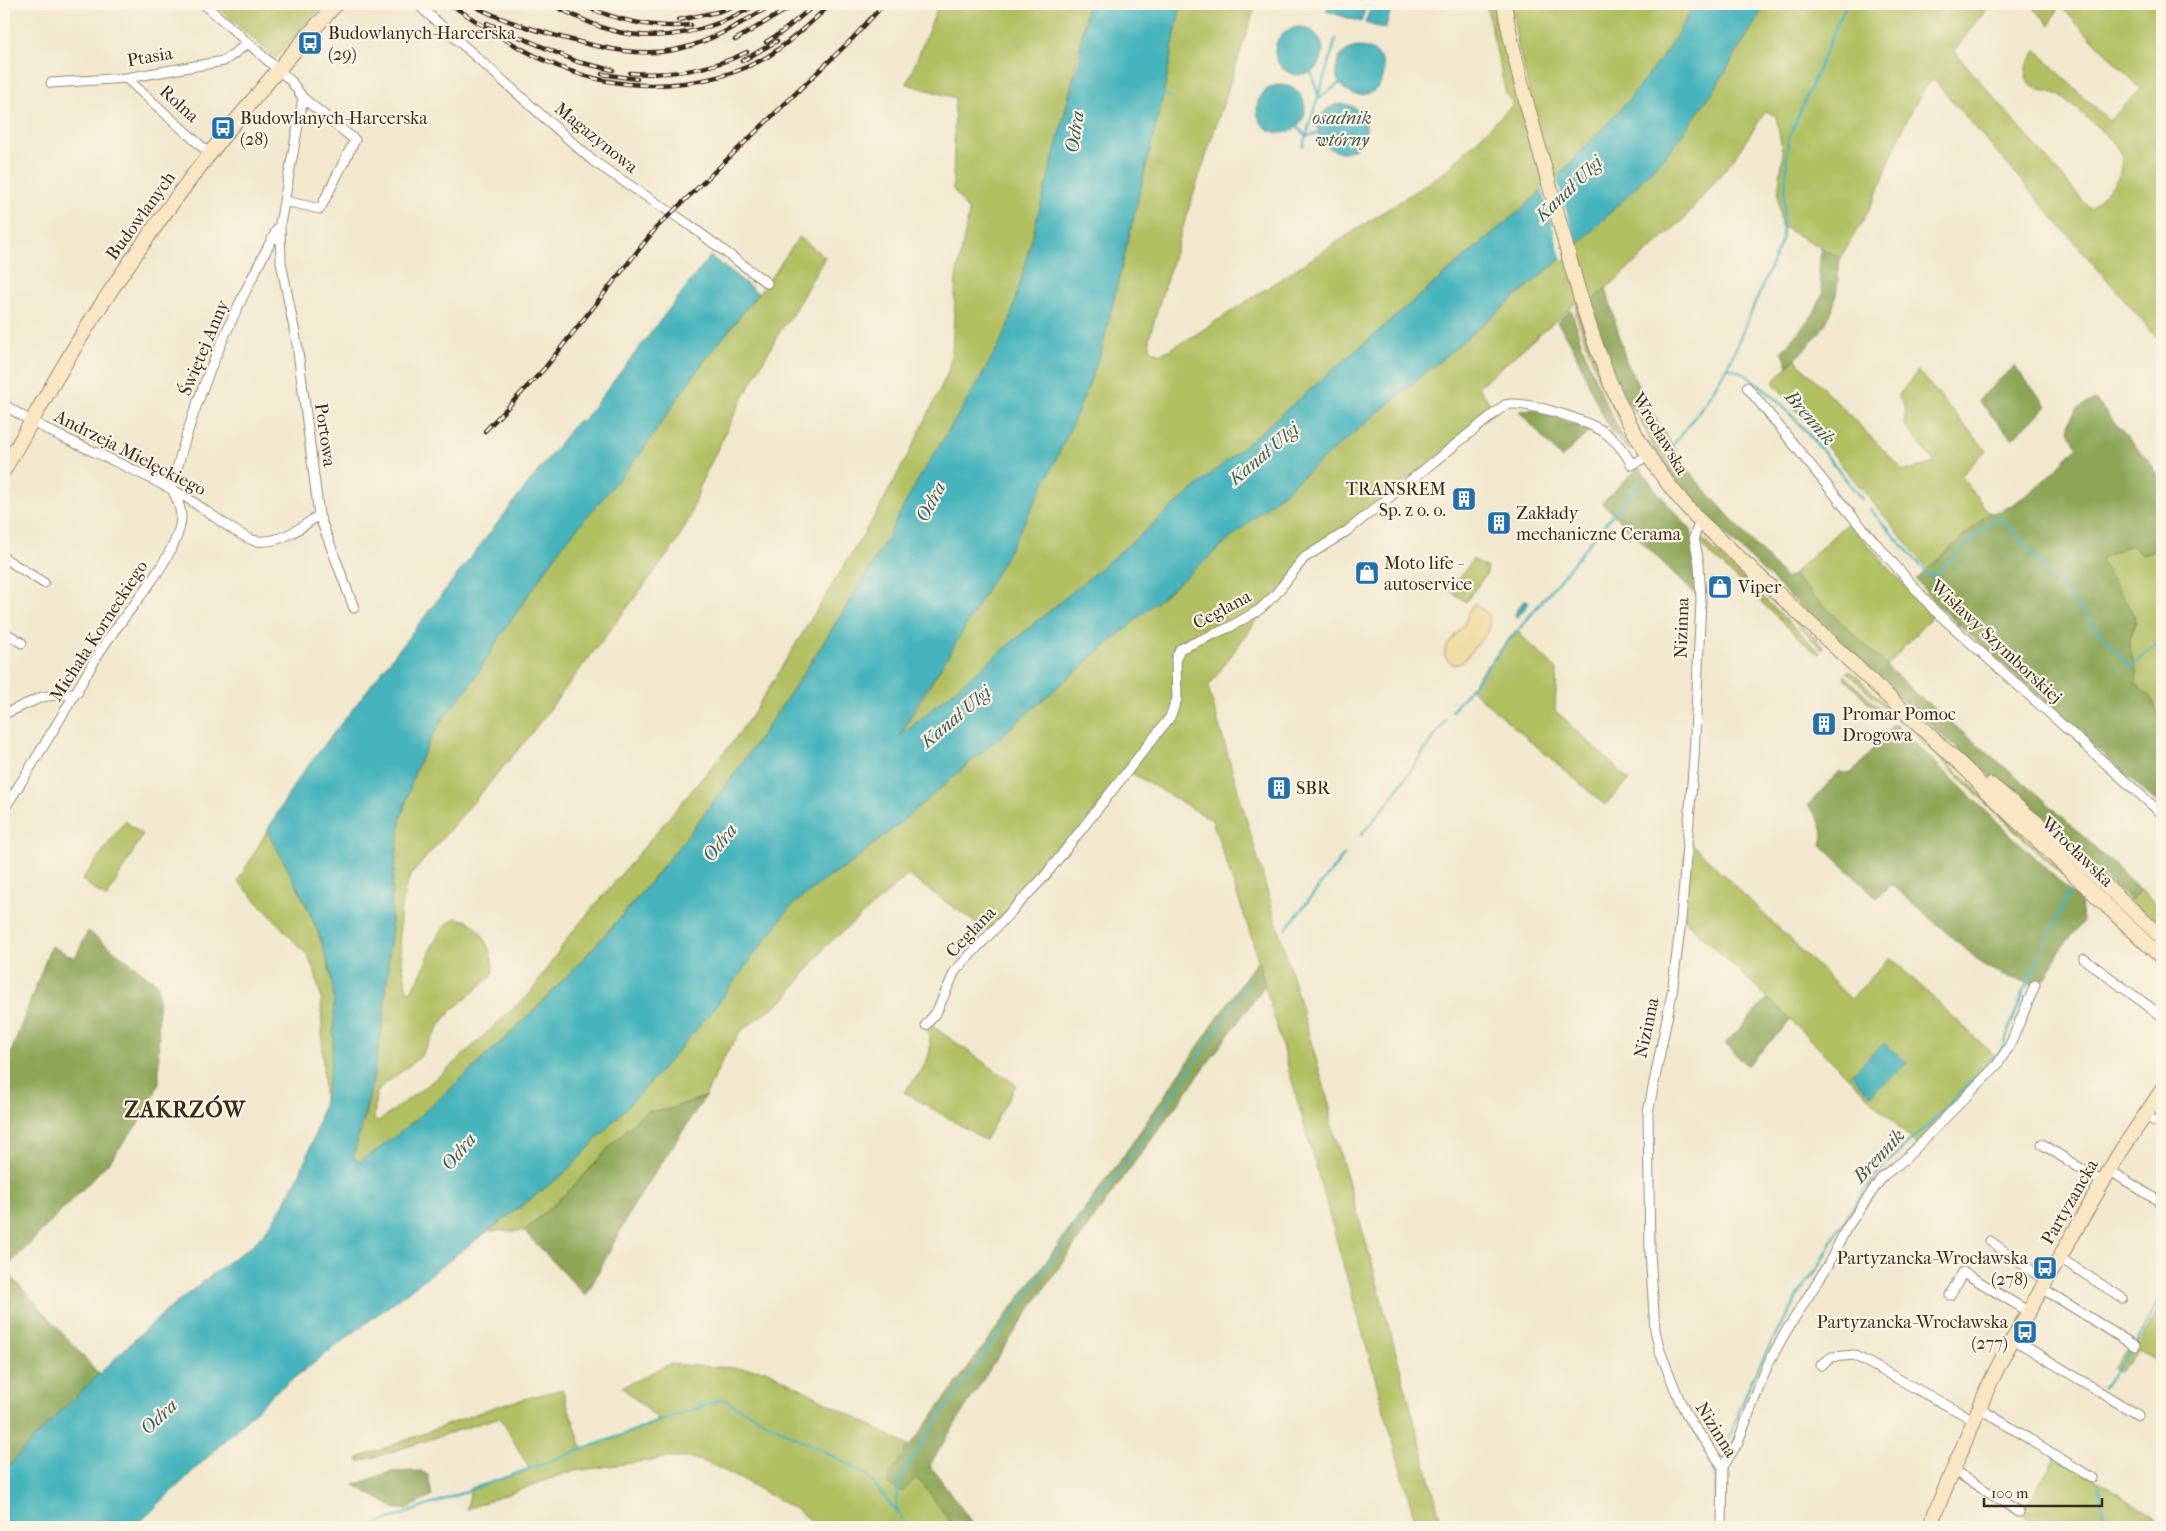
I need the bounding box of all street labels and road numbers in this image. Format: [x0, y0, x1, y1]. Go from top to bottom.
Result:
street label: Ptasia [126, 43, 175, 71]
street label: Rolna [155, 81, 203, 127]
street label: Magazynowa [550, 98, 642, 178]
street label: Budowlanych [102, 168, 180, 264]
street label: Świętej Anny [174, 295, 234, 399]
street label: Wrocławska [1627, 388, 1693, 479]
street label: Portowa [310, 402, 340, 469]
street label: Andrzeja Mielęckiego [50, 405, 209, 500]
street label: Michała Korneckiego [46, 557, 152, 705]
street label: Wisławy Szymborskiej [1925, 575, 2066, 708]
street label: Ceglana [1189, 586, 1255, 634]
street label: Nizinna [1670, 596, 1694, 659]
street label: Wrocławska [2036, 812, 2118, 892]
street label: Ceglana [942, 902, 1001, 962]
street label: Nizinna [1630, 995, 1664, 1060]
street label: Partyzancka [2037, 1155, 2103, 1248]
street label: Nizinna [1691, 1398, 1741, 1462]

